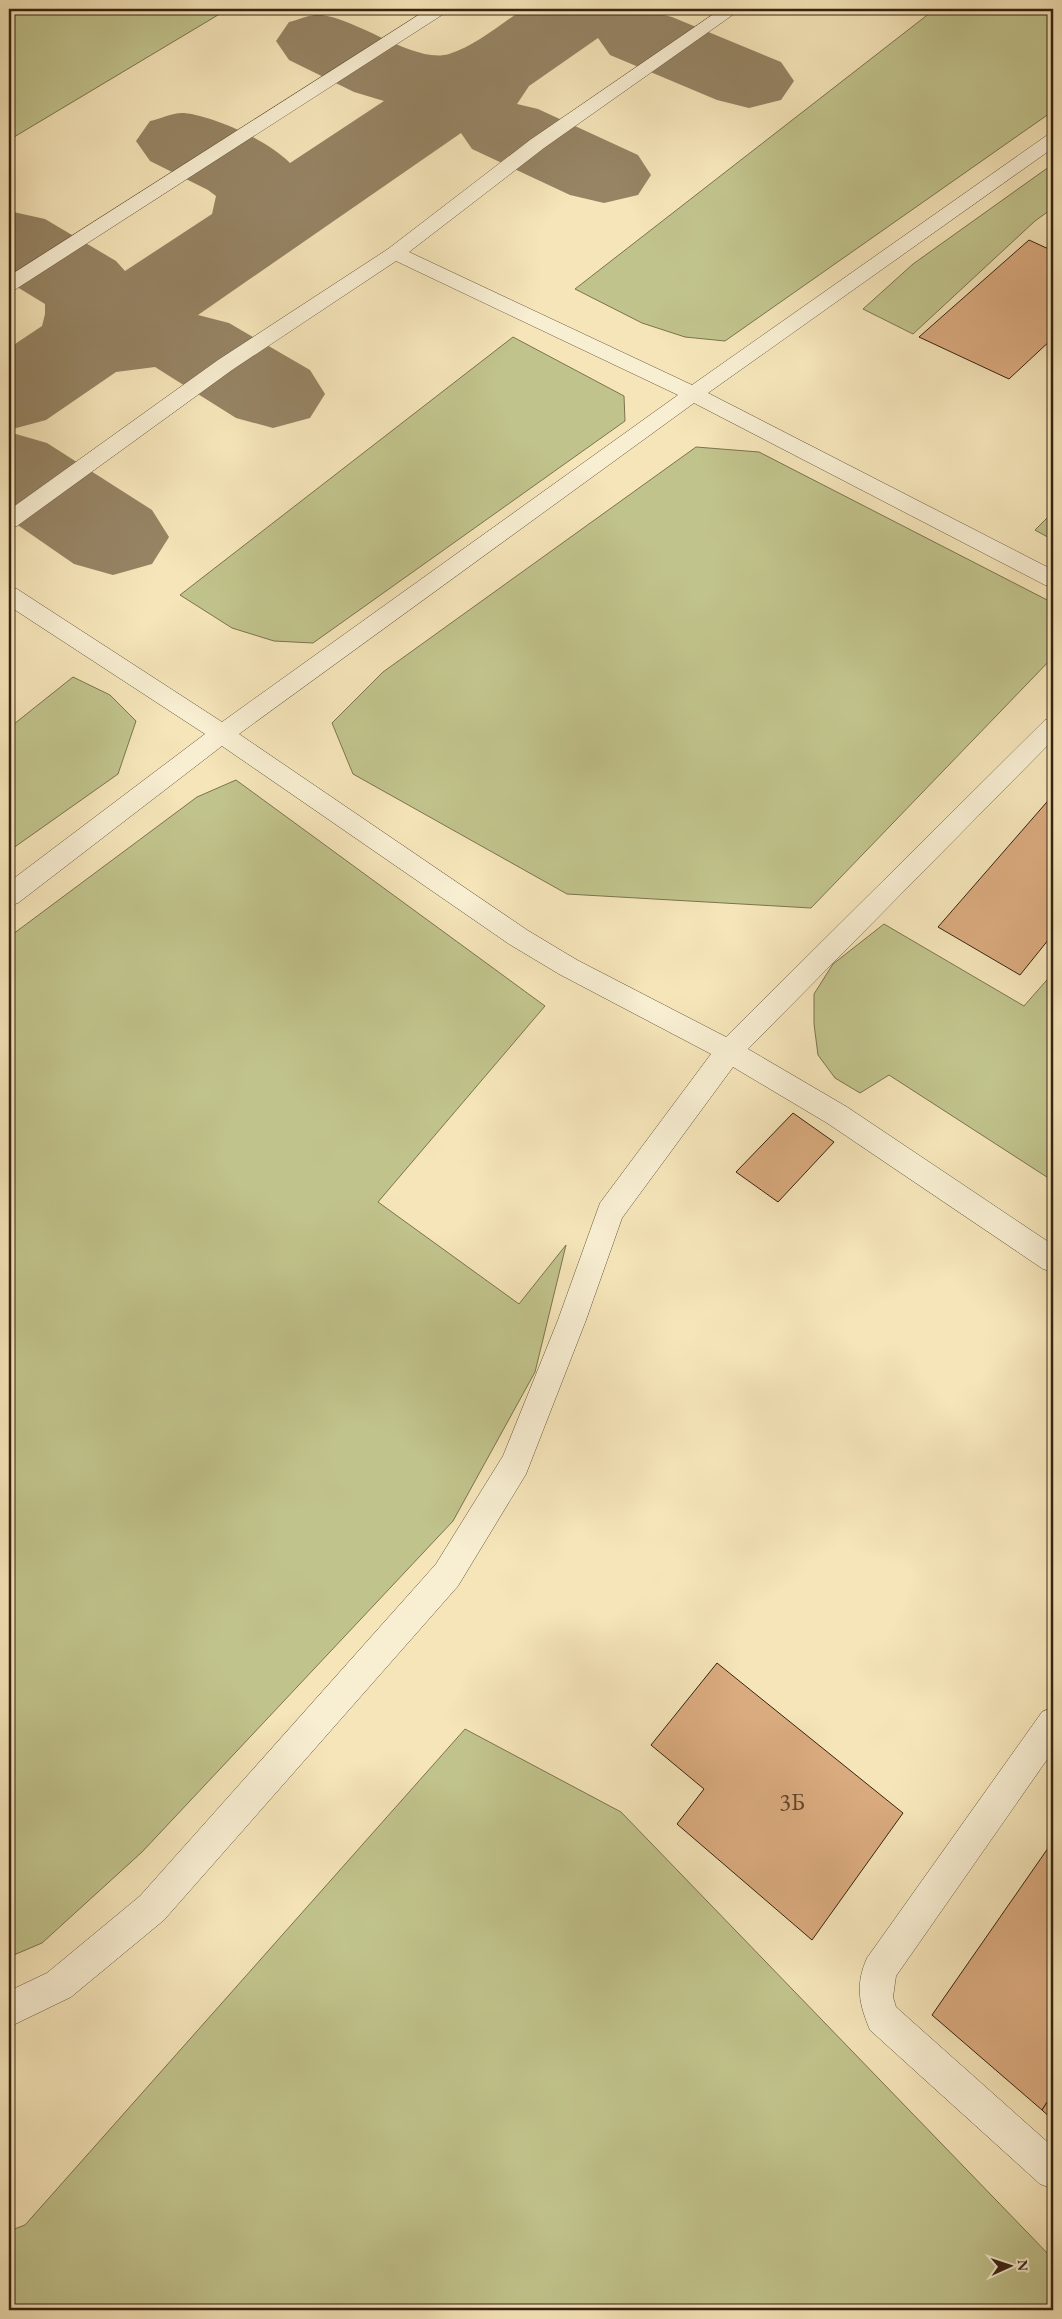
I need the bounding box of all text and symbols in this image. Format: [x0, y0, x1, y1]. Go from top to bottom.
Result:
house number: 3Б [779, 1786, 805, 1817]
north arrow [984, 2242, 1034, 2292]
text: N [1014, 2259, 1032, 2272]

